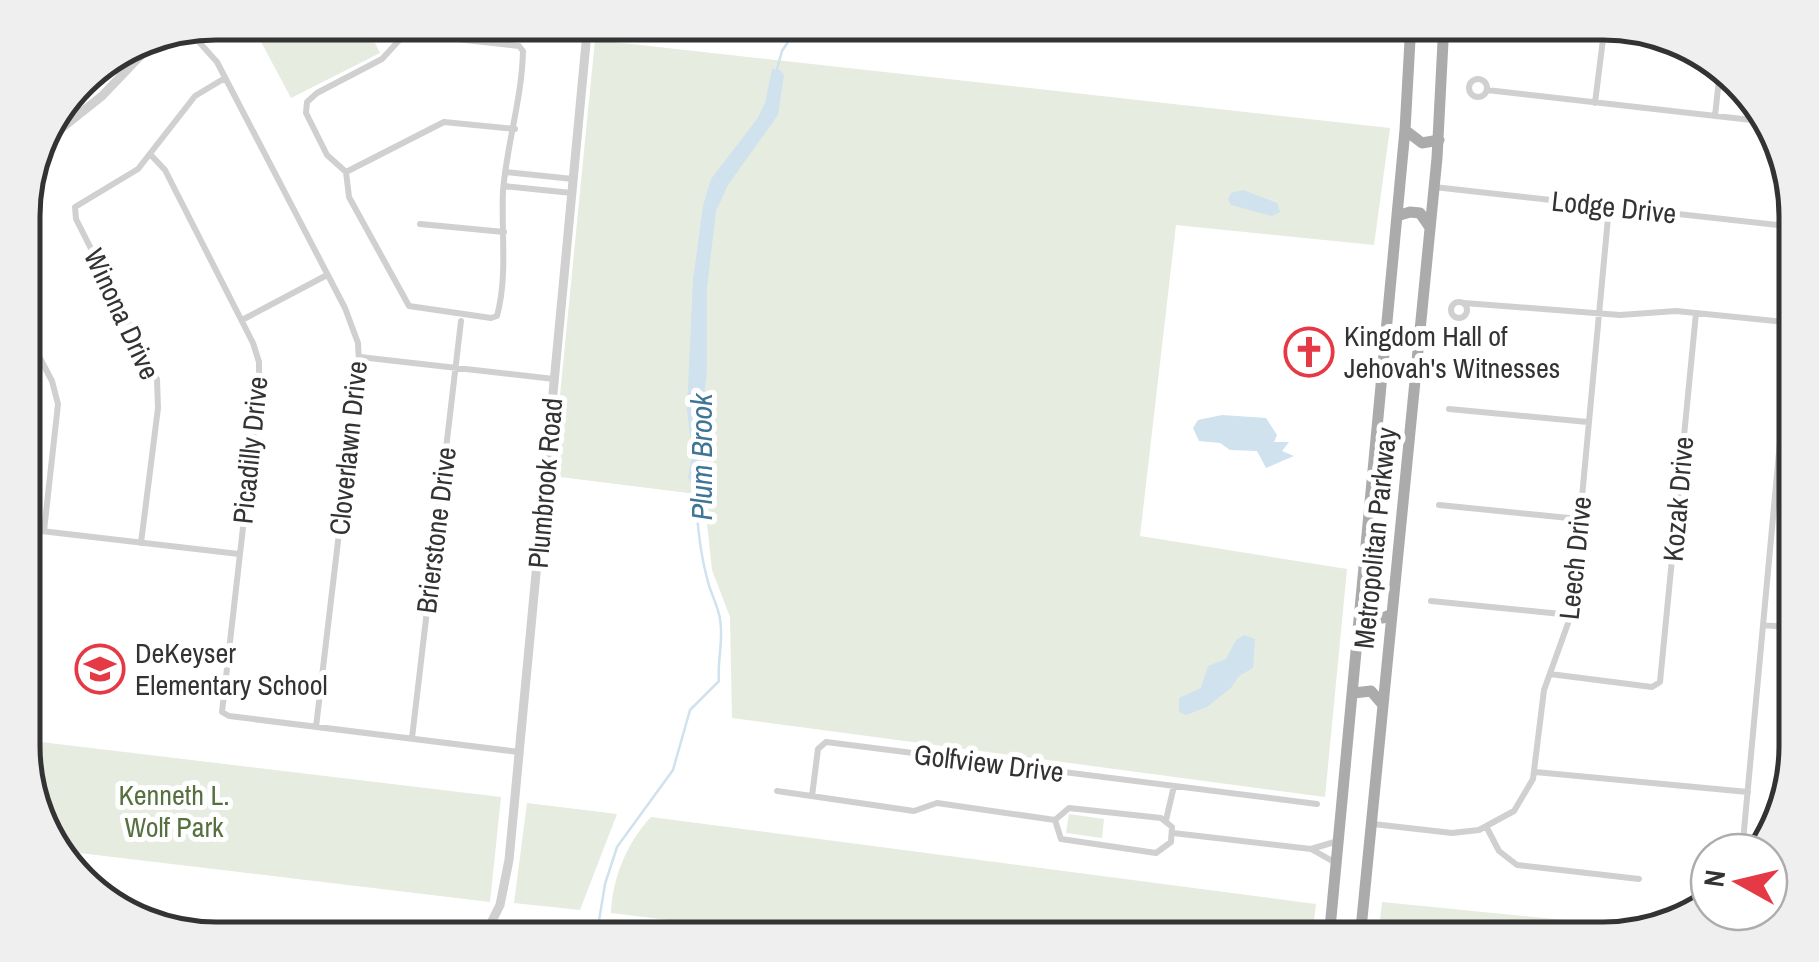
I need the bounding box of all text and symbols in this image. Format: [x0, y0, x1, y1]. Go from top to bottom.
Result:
street label: Lodge Drive [1550, 182, 1678, 232]
street label: Winona Drive [75, 242, 169, 386]
place label: Kingdom Hall of Jehovah's Witnesses [1344, 317, 1560, 387]
church icon: Kingdom Hall of Jehovah's Witnesses [1283, 326, 1335, 378]
street label: Cloverlawn Drive [320, 359, 376, 537]
street label: Picadilly Drive [223, 374, 277, 526]
water label: Plum Brook [681, 392, 721, 521]
street label: Plumbrook Road [519, 396, 571, 570]
street label: Metropolitan Parkway [1344, 425, 1406, 650]
street label: Kozak Drive [1654, 435, 1702, 563]
street label: Brierstone Drive [407, 445, 465, 615]
street label: Leech Drive [1550, 494, 1600, 622]
place label: DeKeyser Elementary School [135, 634, 328, 704]
school or university icon: DeKeyser Elementary School [74, 643, 126, 695]
street label: Golfview Drive [912, 735, 1066, 791]
park label: Kenneth L. Wolf Park [118, 776, 230, 846]
north arrow [1689, 832, 1789, 932]
text: N [1694, 868, 1734, 889]

